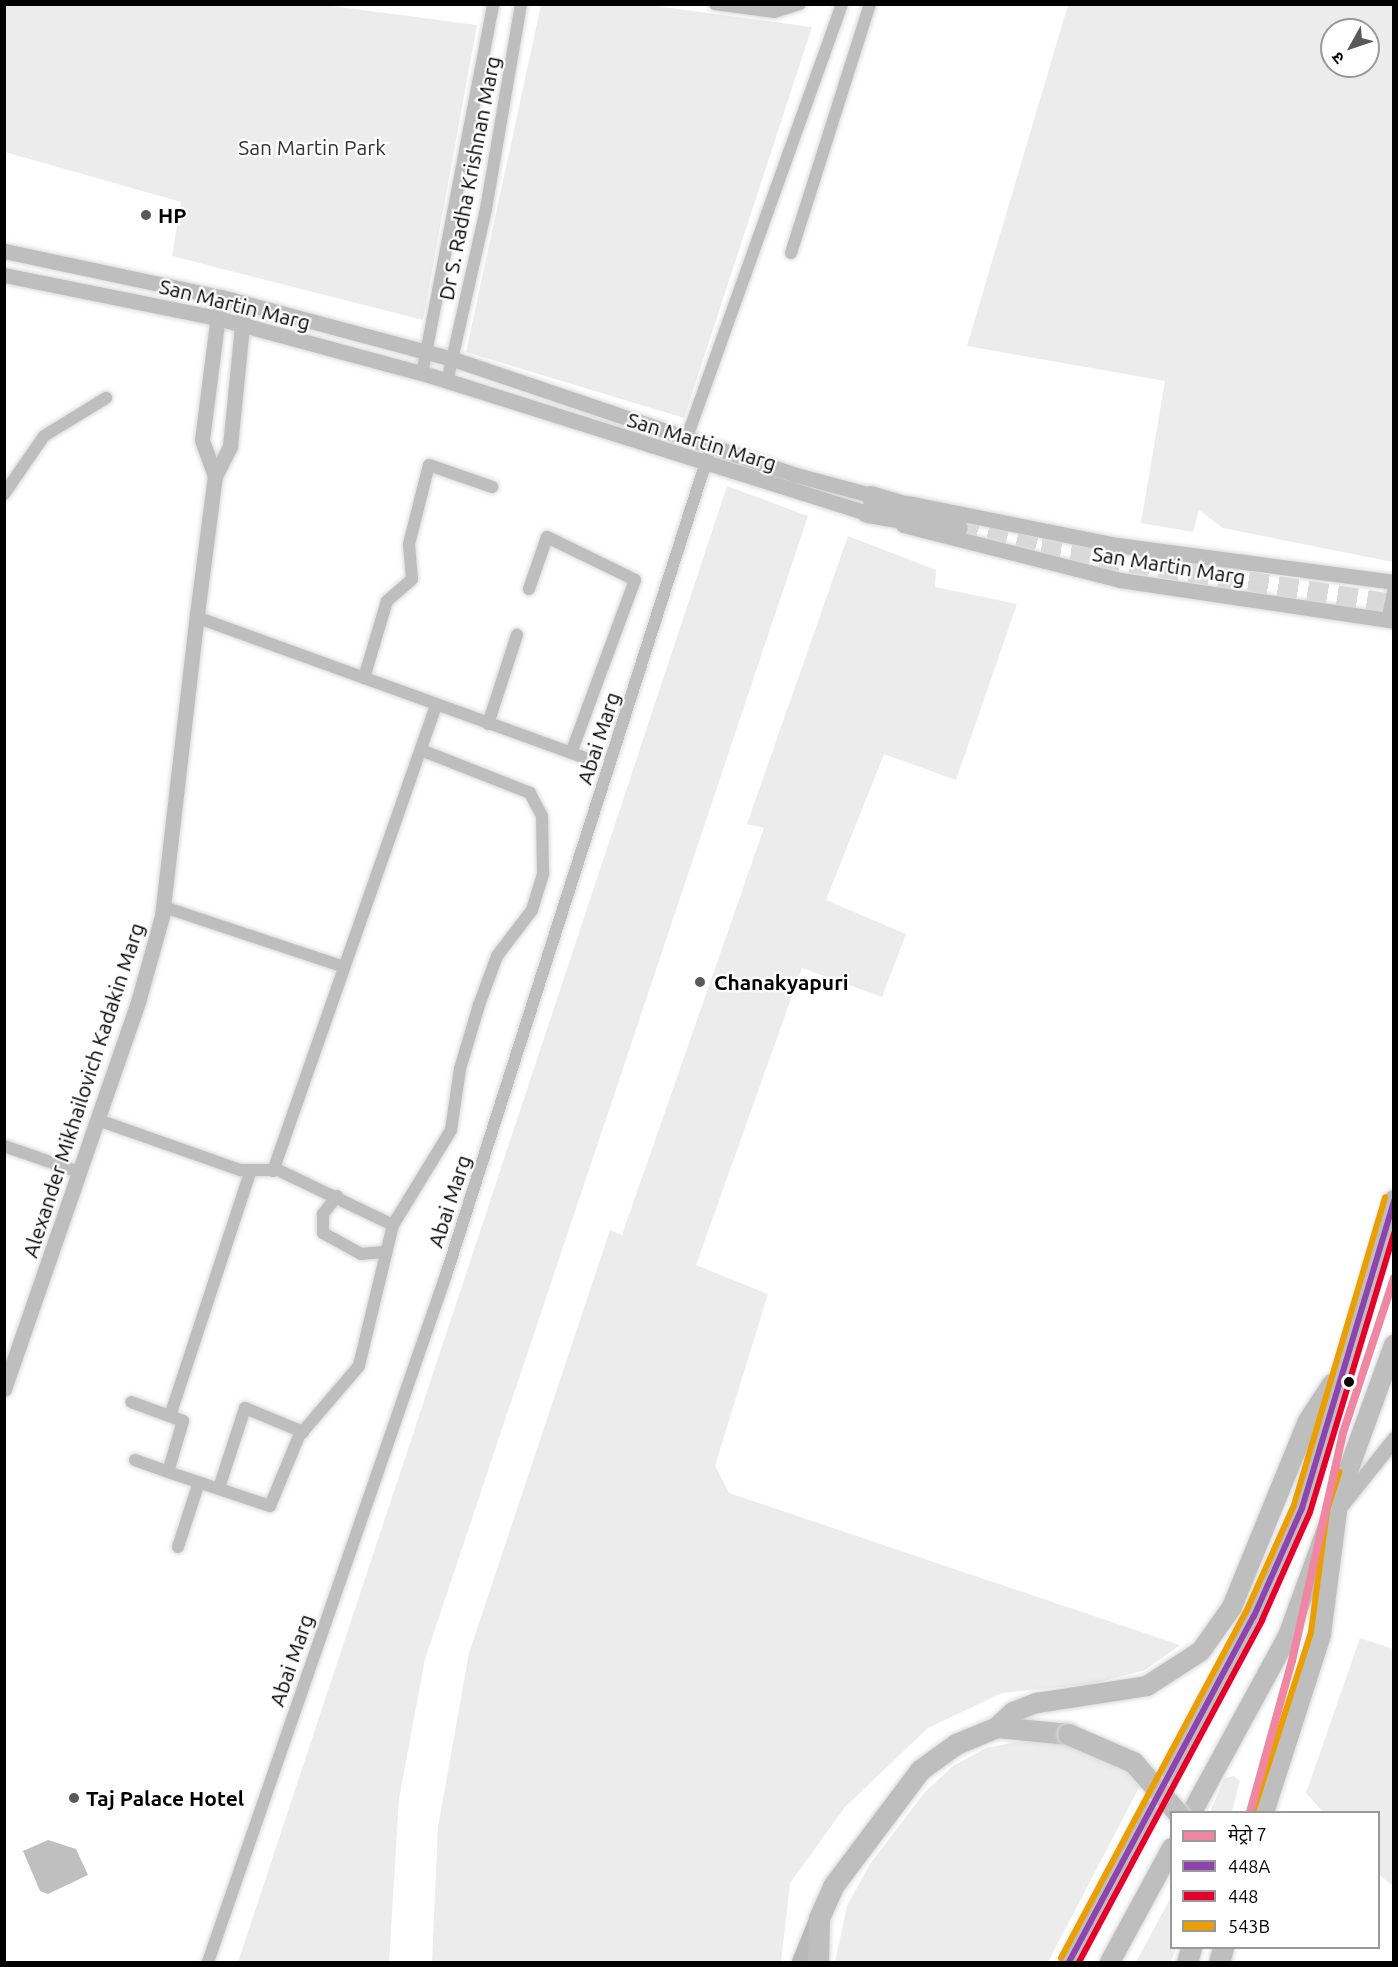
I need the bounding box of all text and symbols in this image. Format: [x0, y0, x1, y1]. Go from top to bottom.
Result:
north arrow [1320, 18, 1380, 78]
text: उ [1328, 49, 1348, 68]
street label: Dr S. Radha Krishnan Marg [433, 54, 505, 302]
park label: San Martin Park [238, 134, 386, 160]
place label: HP [158, 202, 187, 228]
marker: HP [139, 208, 153, 222]
street label: San Martin Marg [157, 273, 313, 335]
street label: San Martin Marg [624, 406, 780, 476]
street label: San Martin Marg [1091, 540, 1247, 590]
street label: Abai Marg [571, 689, 625, 787]
street label: Alexander Mikhailovich Kadakin Marg [17, 919, 149, 1261]
place label: Chanakyapuri [714, 969, 849, 995]
marker: Chanakyapuri [691, 973, 709, 991]
street label: Abai Marg [422, 1152, 476, 1250]
unlabelled marker [1343, 1376, 1355, 1388]
street label: Abai Marg [264, 1611, 318, 1709]
place label: Taj Palace Hotel [86, 1785, 244, 1811]
marker: Taj Palace Hotel [67, 1791, 81, 1805]
legend [1170, 1811, 1380, 1949]
text: मेट्रो 7 [1228, 1824, 1267, 1844]
text: 448A [1228, 1856, 1270, 1876]
text: 448 [1228, 1886, 1258, 1906]
text: 543B [1228, 1916, 1270, 1936]

